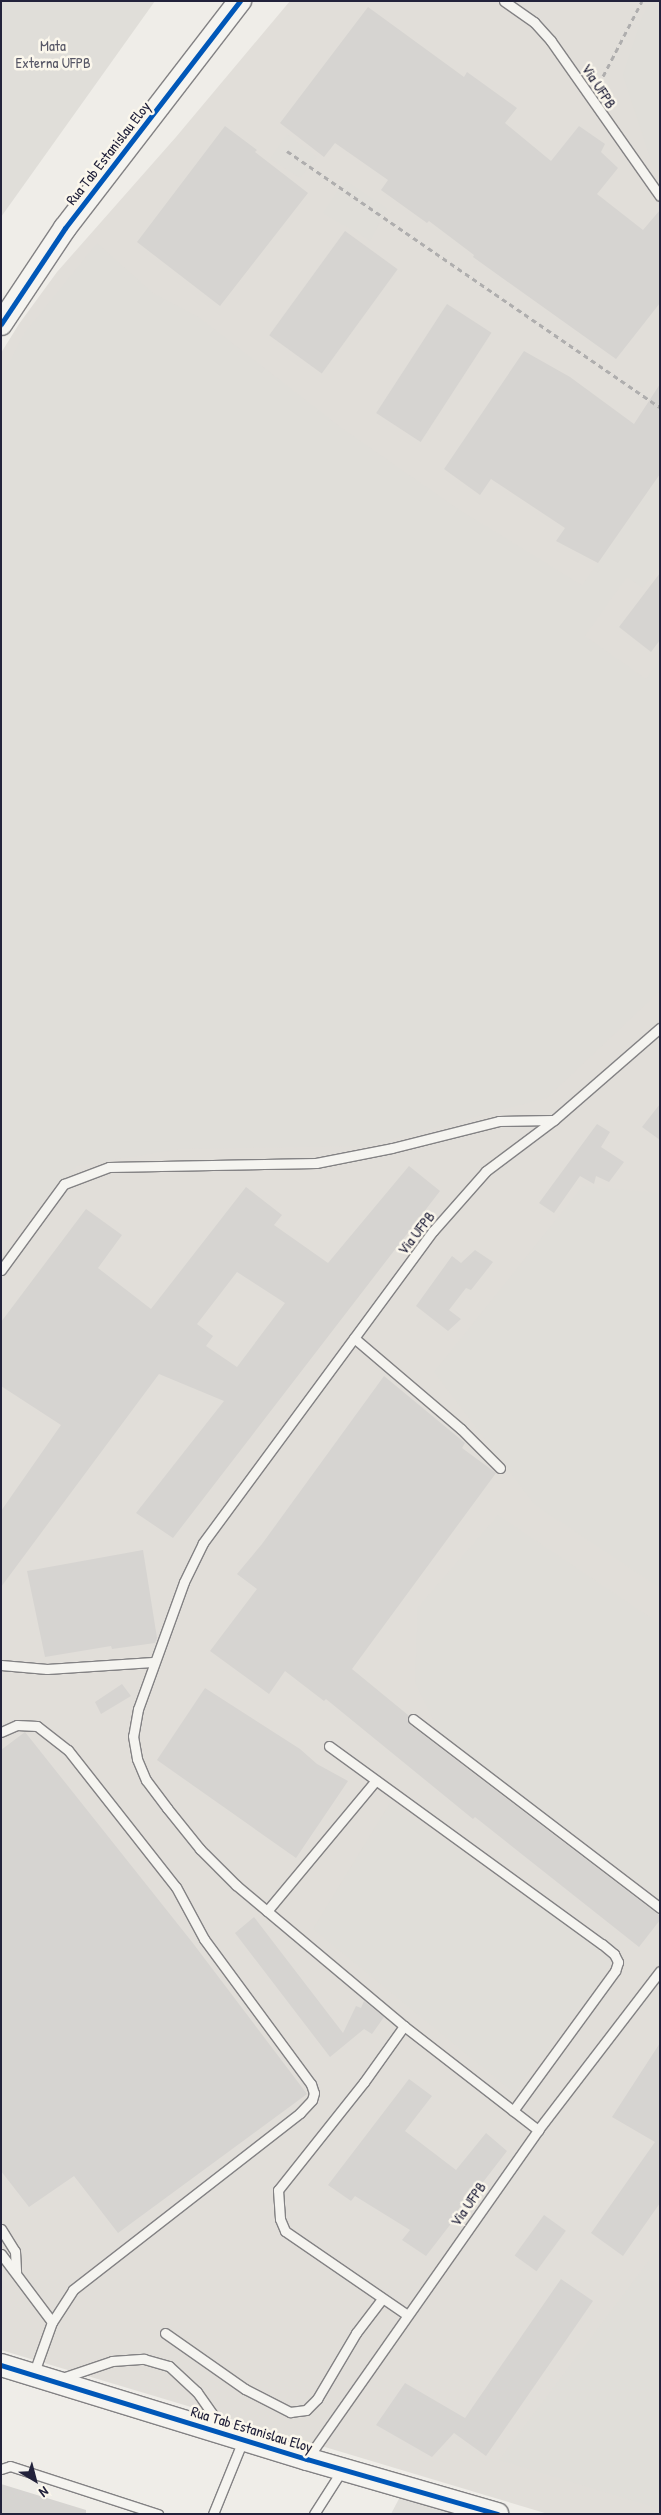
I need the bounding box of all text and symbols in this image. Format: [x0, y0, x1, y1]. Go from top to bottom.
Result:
park label: Mata Externa UFPB [15, 36, 91, 71]
street label: Via UFPB [578, 60, 620, 112]
street label: Rua Tab Estanislau Eloy [62, 98, 154, 208]
street label: Via UFPB [394, 1208, 438, 1258]
street label: Via UFPB [446, 2178, 490, 2230]
street label: Rua Tab Estanislau Eloy [189, 2402, 315, 2456]
north arrow [10, 2455, 60, 2505]
text: N [36, 2483, 53, 2502]

